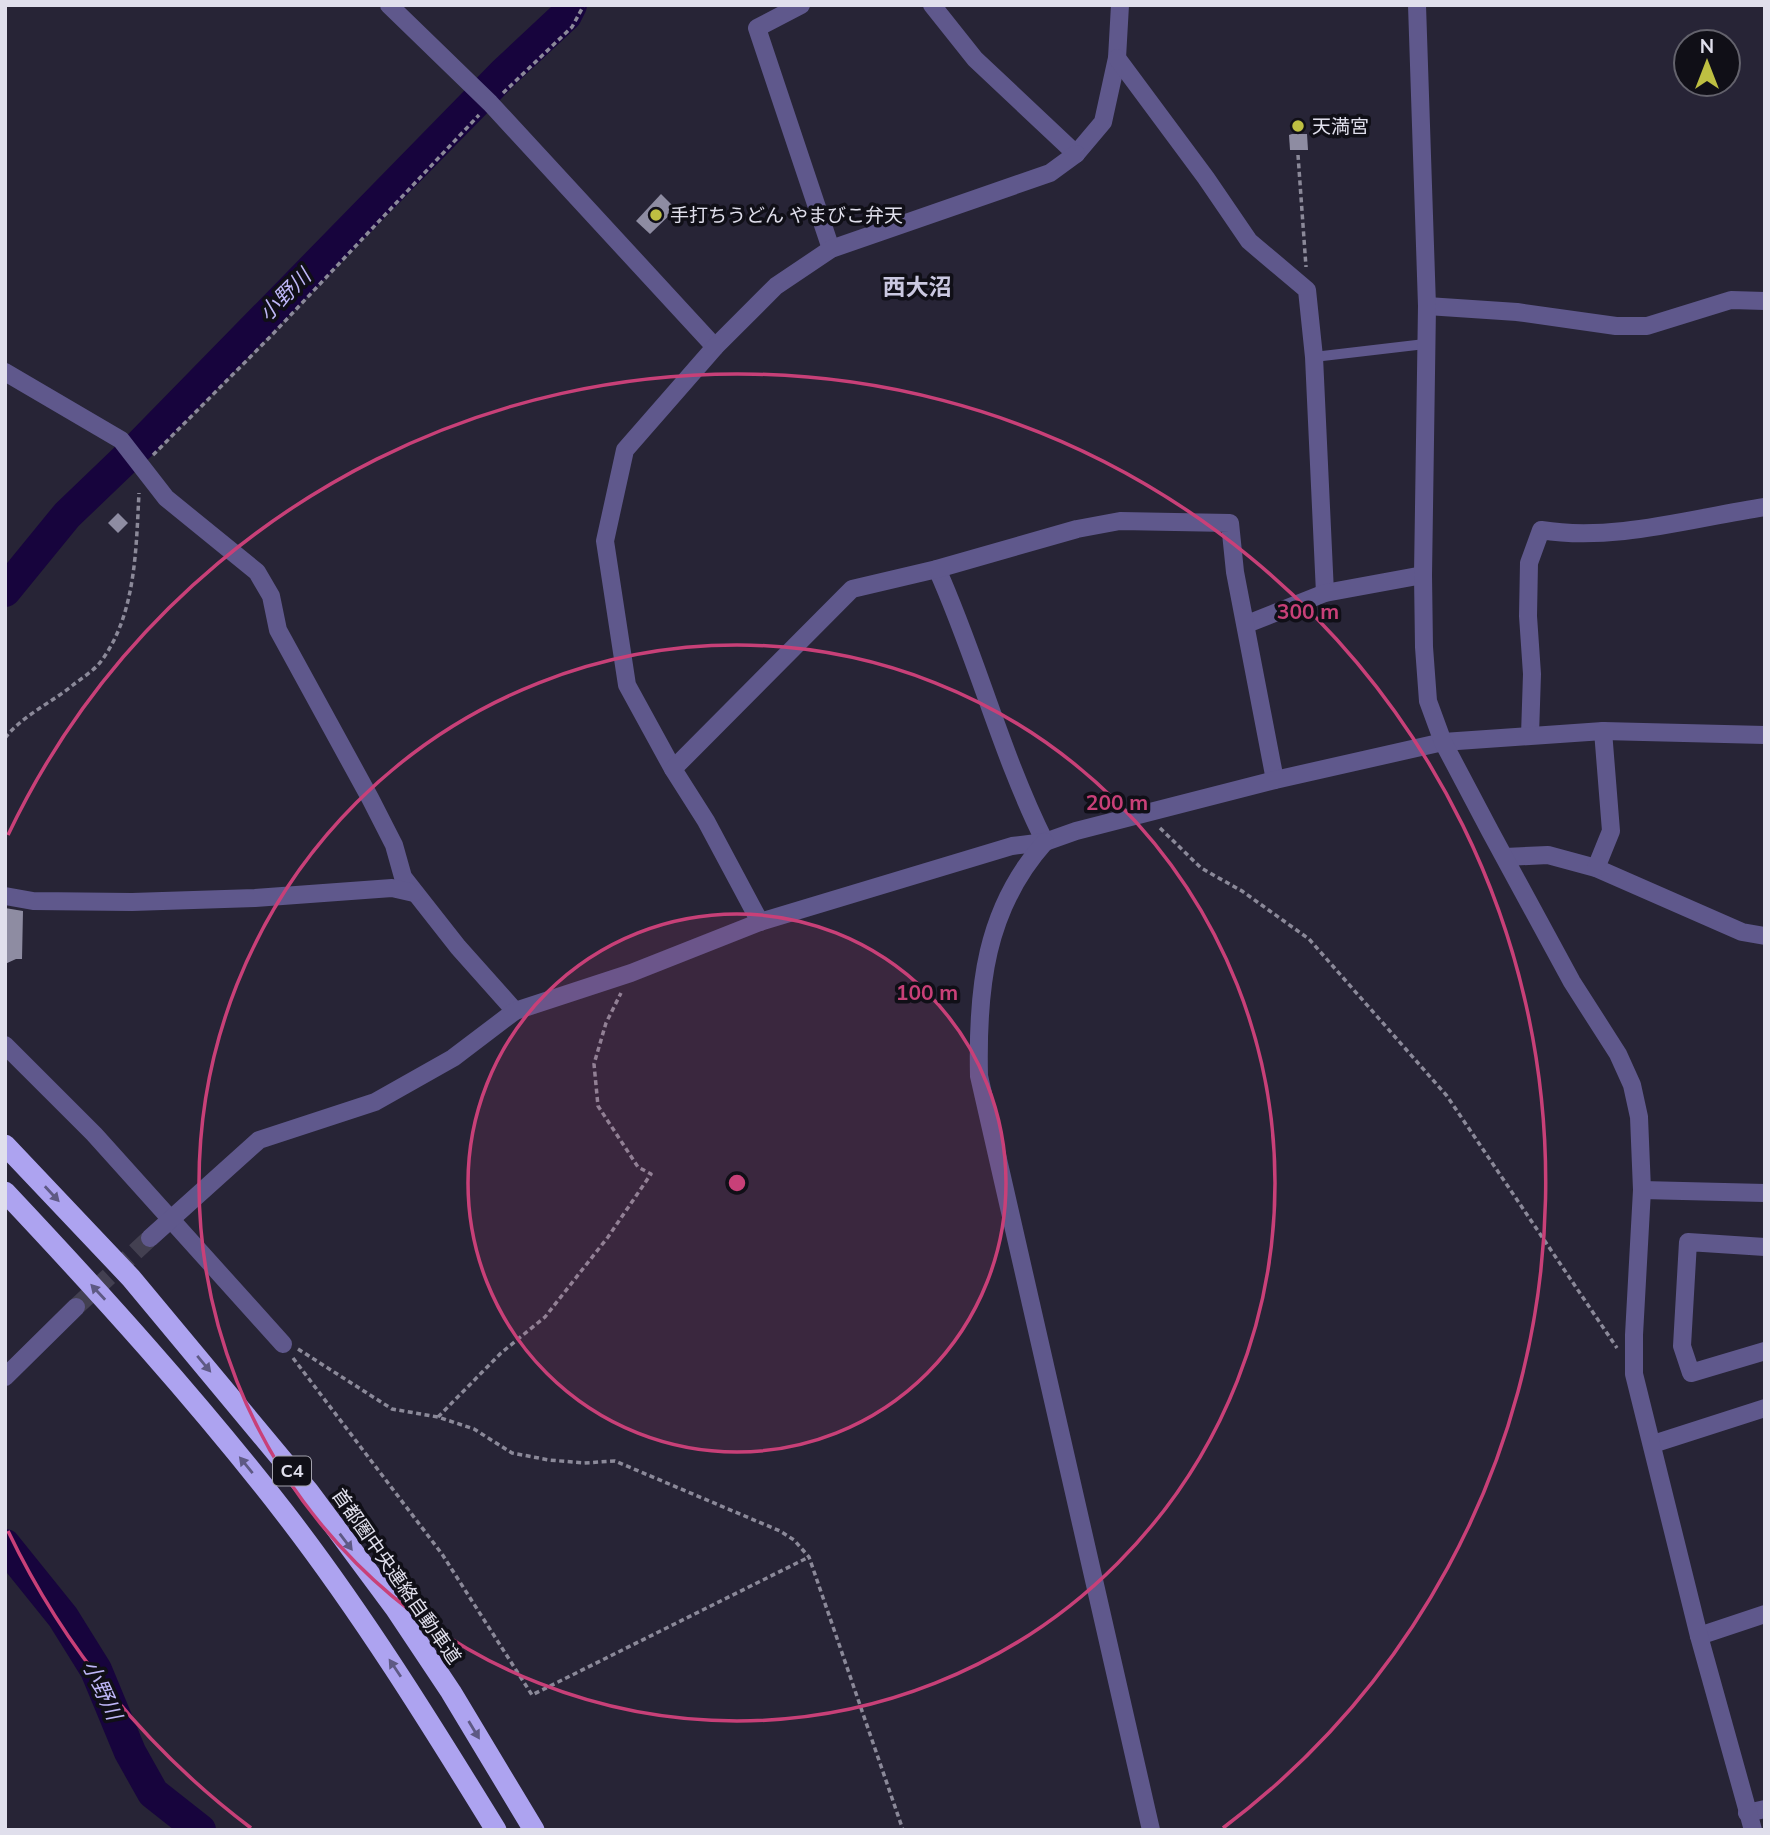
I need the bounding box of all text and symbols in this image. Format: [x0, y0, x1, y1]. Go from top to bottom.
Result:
north arrow [1672, 28, 1742, 98]
text: N [1700, 34, 1714, 58]
place label: 天満宮 [1312, 114, 1369, 138]
marker: 天満宮 [1290, 118, 1306, 134]
place label: 手打ちうどん やまびこ弁天 [670, 203, 903, 227]
marker: 手打ちうどん やまびこ弁天 [648, 207, 664, 223]
water label: 小野川 [253, 261, 317, 326]
district label: 西大沼 [883, 272, 952, 301]
text: 300 m [1277, 598, 1339, 624]
text: 200 m [1086, 789, 1148, 815]
text: 100 m [896, 979, 958, 1005]
centre of rings [725, 1171, 749, 1195]
one-way arrow [44, 1185, 60, 1202]
one-way arrow [91, 1284, 107, 1301]
one-way arrow [196, 1355, 212, 1373]
one-way arrow [239, 1456, 254, 1473]
road number: C4 [273, 1456, 311, 1486]
street label: 首都圏中央連絡自動車道 [327, 1484, 467, 1668]
one-way arrow [339, 1532, 353, 1551]
water label: 小野川 [78, 1656, 129, 1725]
one-way arrow [388, 1659, 402, 1677]
one-way arrow [467, 1720, 480, 1739]

